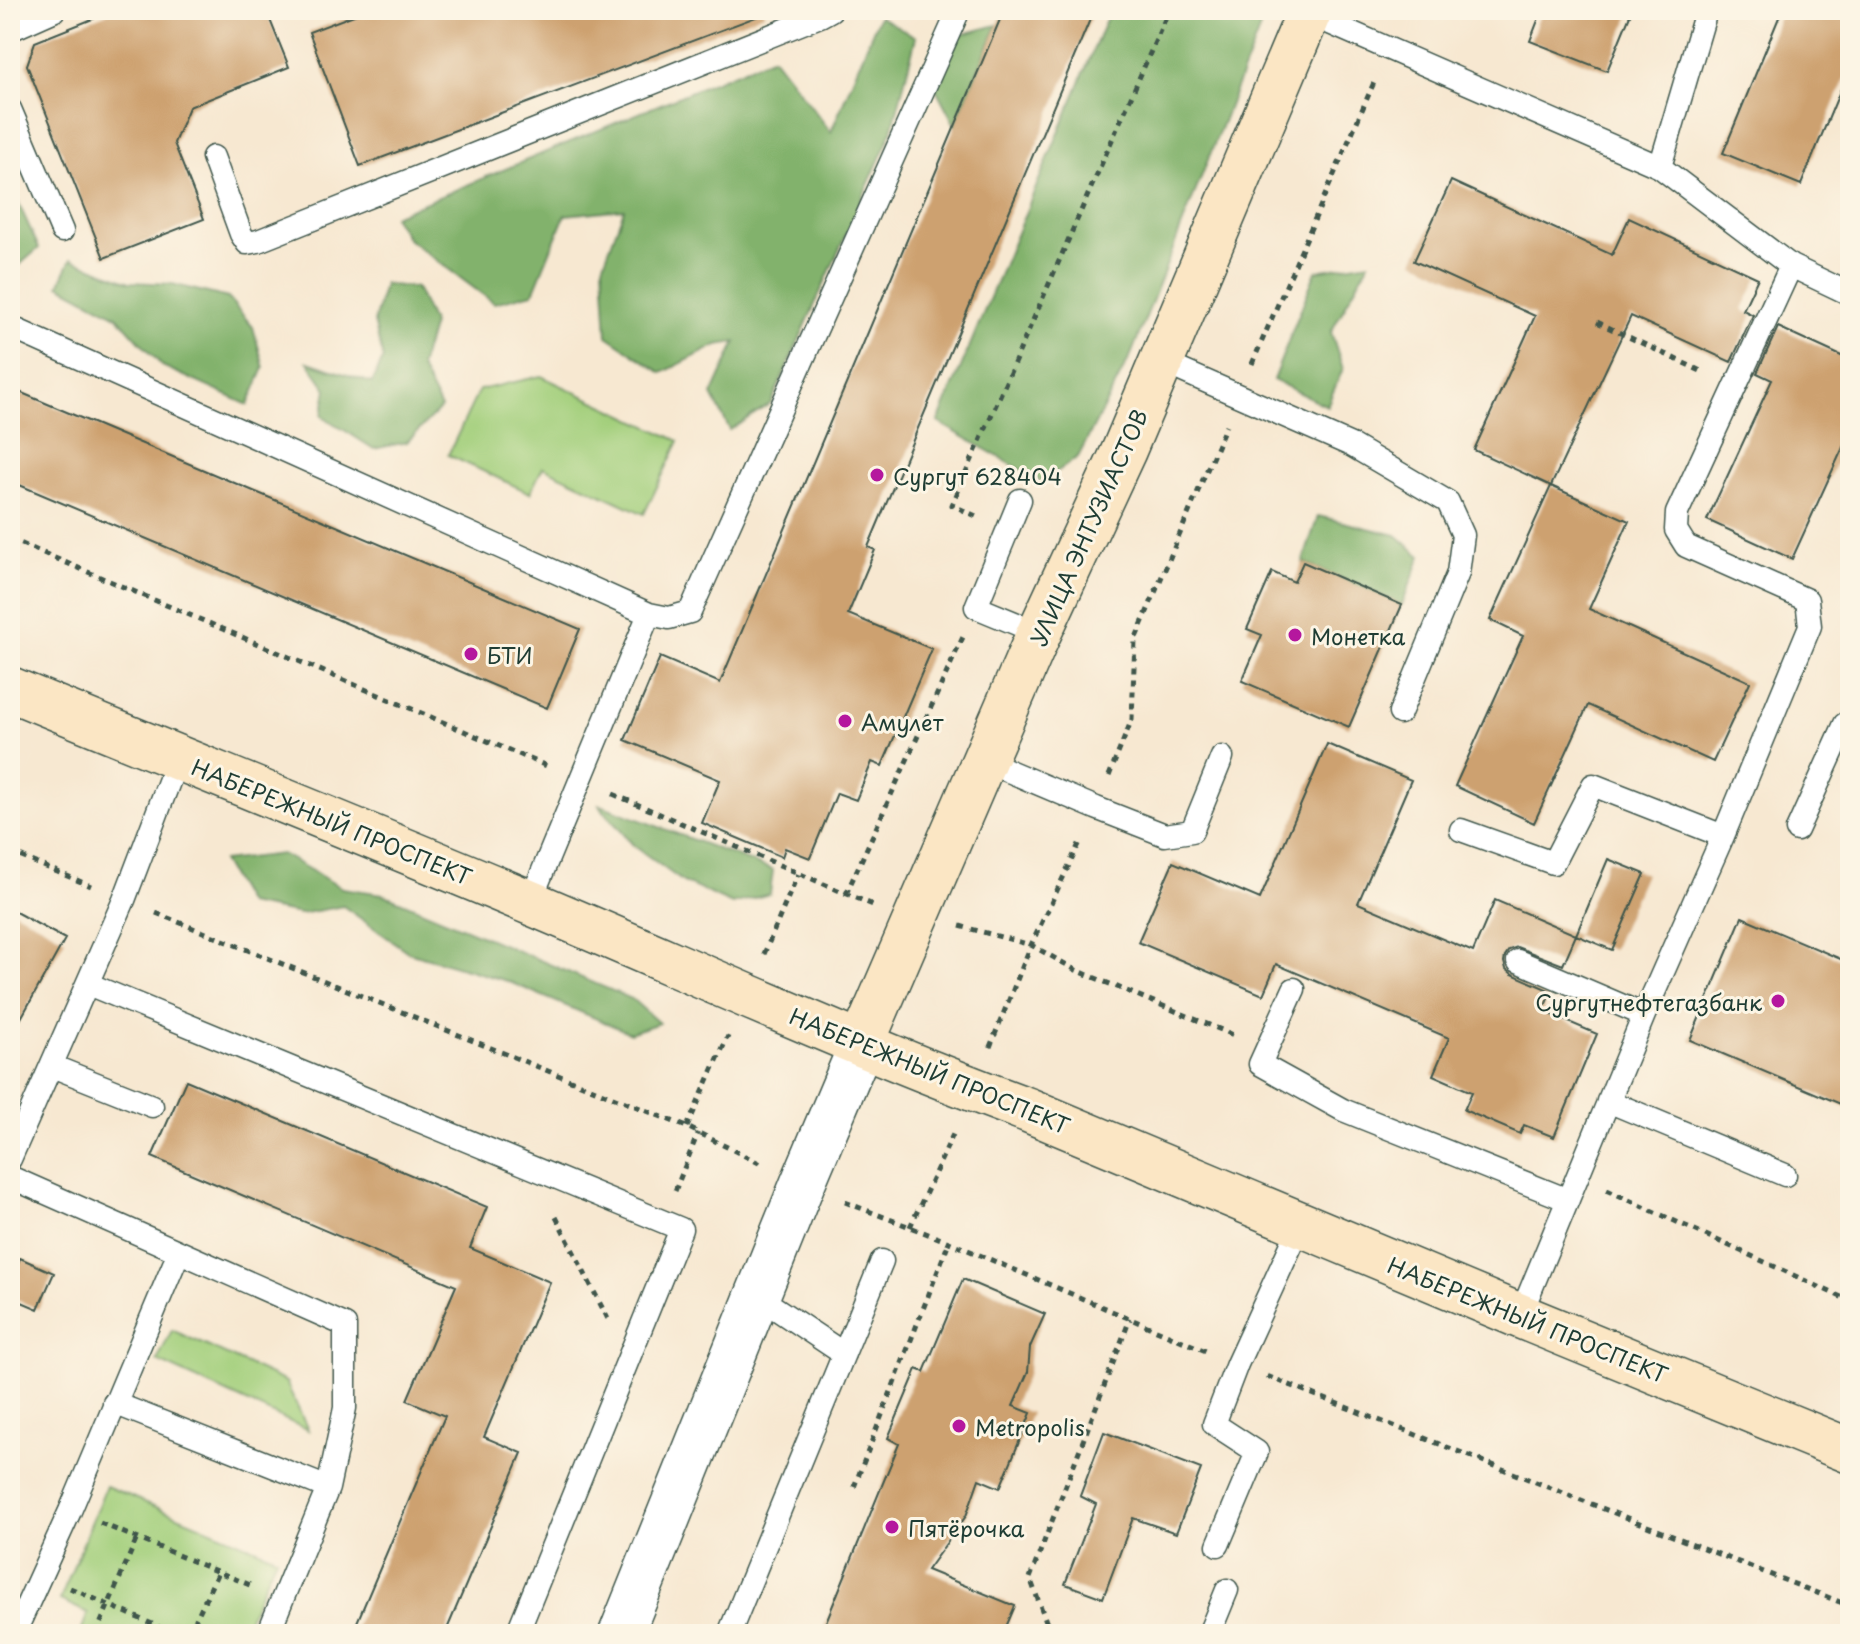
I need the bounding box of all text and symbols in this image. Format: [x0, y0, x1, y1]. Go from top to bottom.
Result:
street label: УЛИЦА ЭНТУЗИАСТОВ [1021, 403, 1155, 651]
place label: Сургут 628404 [893, 459, 1062, 492]
marker: Сургут 628404 [868, 466, 886, 484]
place label: Монетка [1311, 619, 1405, 652]
marker: Монетка [1286, 626, 1304, 644]
place label: БТИ [487, 638, 533, 671]
marker: БТИ [462, 645, 480, 663]
place label: Амулет [861, 705, 944, 738]
marker: Амулет [836, 712, 854, 730]
street label: НАБЕРЕЖНЫЙ ПРОСПЕКТ [187, 750, 477, 892]
place label: Сургутнефтегазбанк [1535, 985, 1763, 1018]
marker: Сургутнефтегазбанк [1769, 992, 1787, 1010]
street label: НАБЕРЕЖНЫЙ ПРОСПЕКТ [785, 999, 1075, 1141]
street label: НАБЕРЕЖНЫЙ ПРОСПЕКТ [1383, 1248, 1673, 1390]
place label: Metropolis [975, 1410, 1085, 1443]
marker: Metropolis [950, 1417, 968, 1435]
place label: Пятёрочка [908, 1511, 1025, 1544]
marker: Пятёрочка [883, 1518, 901, 1536]

